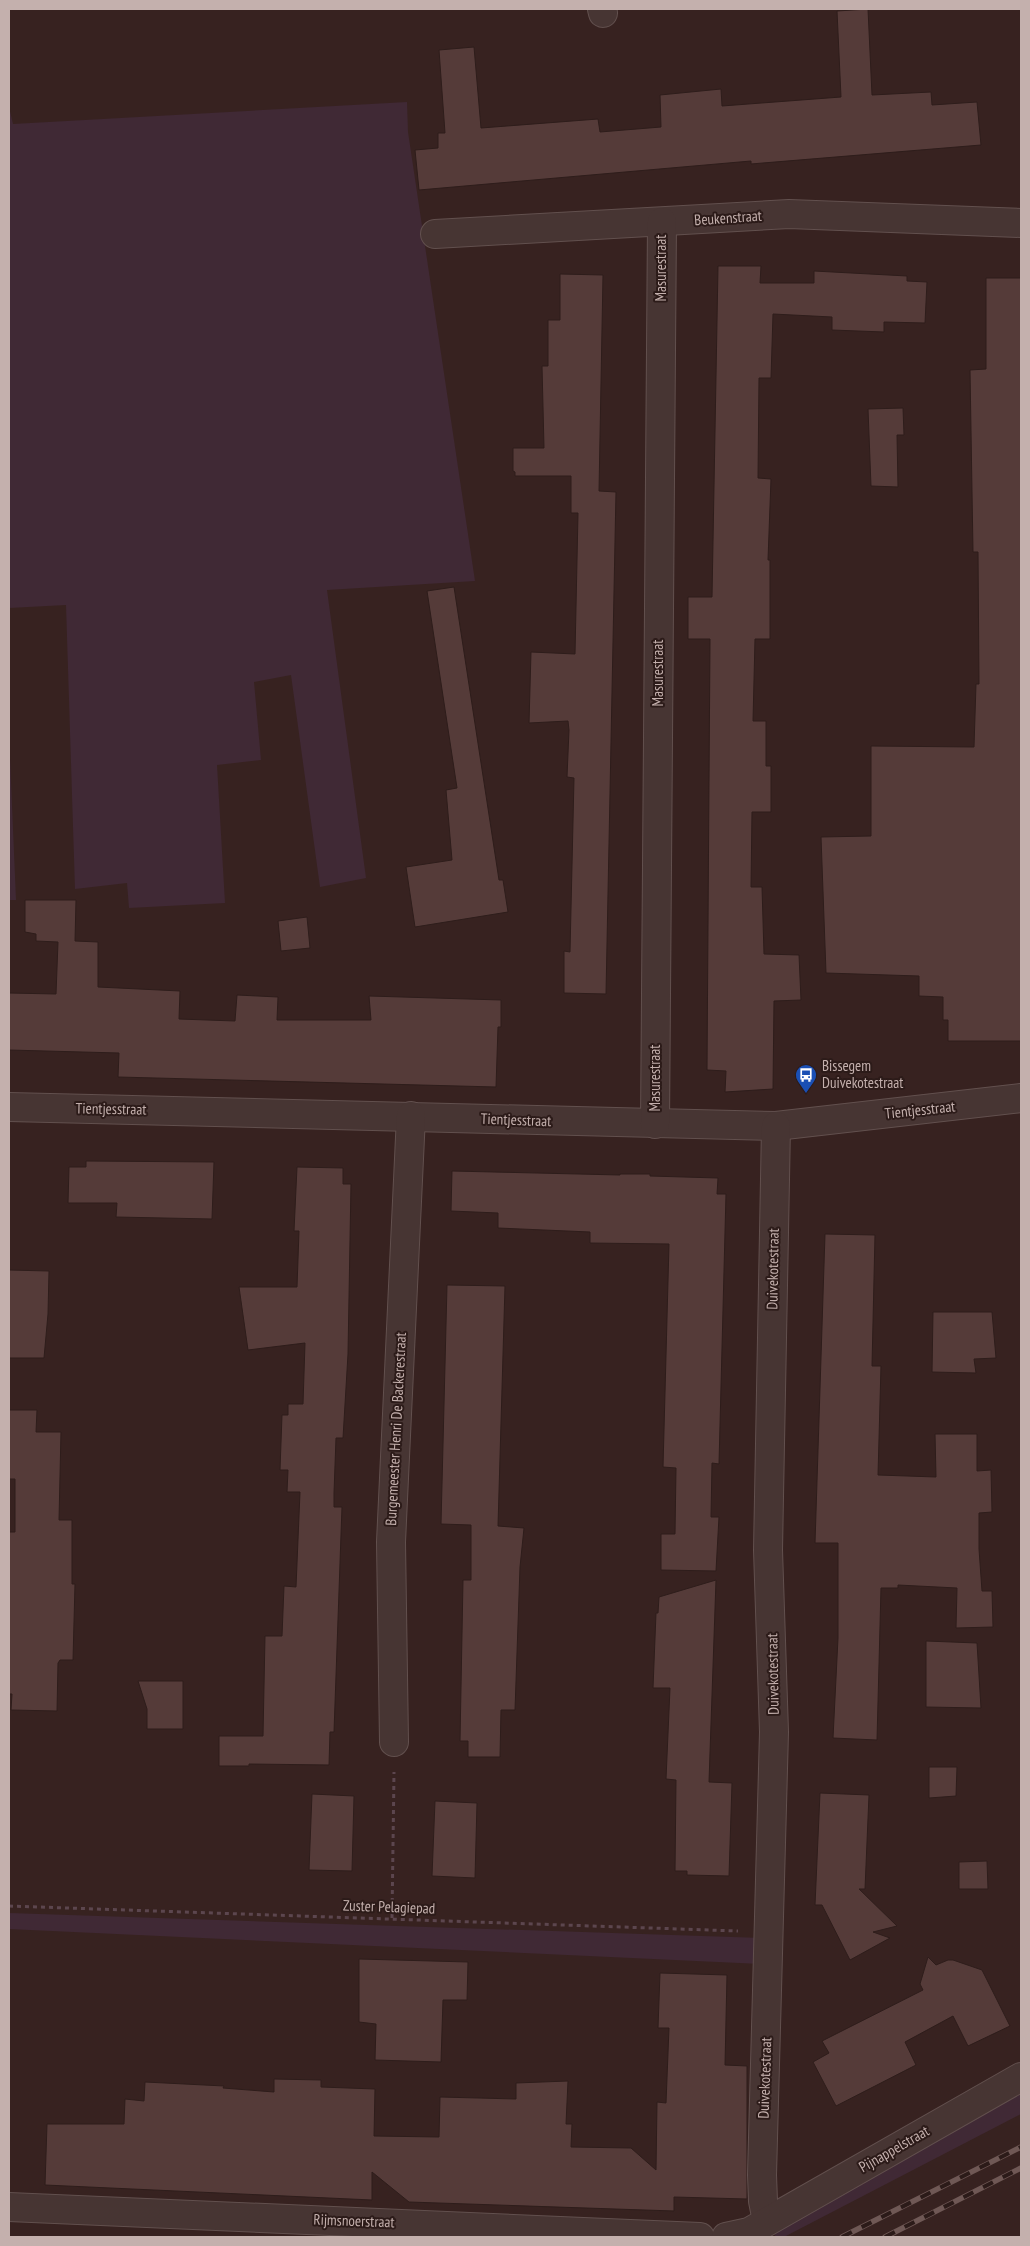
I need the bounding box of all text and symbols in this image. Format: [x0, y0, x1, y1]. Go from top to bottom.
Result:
street label: Beukenstraat [694, 206, 762, 229]
street label: Masurestraat [651, 235, 670, 301]
street label: Masurestraat [648, 640, 667, 706]
street label: Masurestraat [645, 1045, 664, 1111]
place label: Bissegem Duivekotestraat [822, 1056, 903, 1092]
bus stop icon: Bissegem Duivekotestraat [794, 1063, 818, 1094]
street label: Tientjesstraat [884, 1096, 956, 1123]
street label: Tientjesstraat [75, 1098, 147, 1119]
street label: Tientjesstraat [480, 1109, 552, 1130]
street label: Duivekotestraat [762, 1228, 783, 1310]
street label: Burgemeester Henri De Backerestraat [381, 1332, 410, 1526]
street label: Duivekotestraat [762, 1633, 783, 1715]
street label: Zuster Pelagiepad [343, 1895, 436, 1918]
street label: Duivekotestraat [754, 2037, 775, 2119]
street label: Pijnappelstraat [855, 2121, 932, 2176]
street label: Rijmsnoerstraat [313, 2210, 395, 2231]

